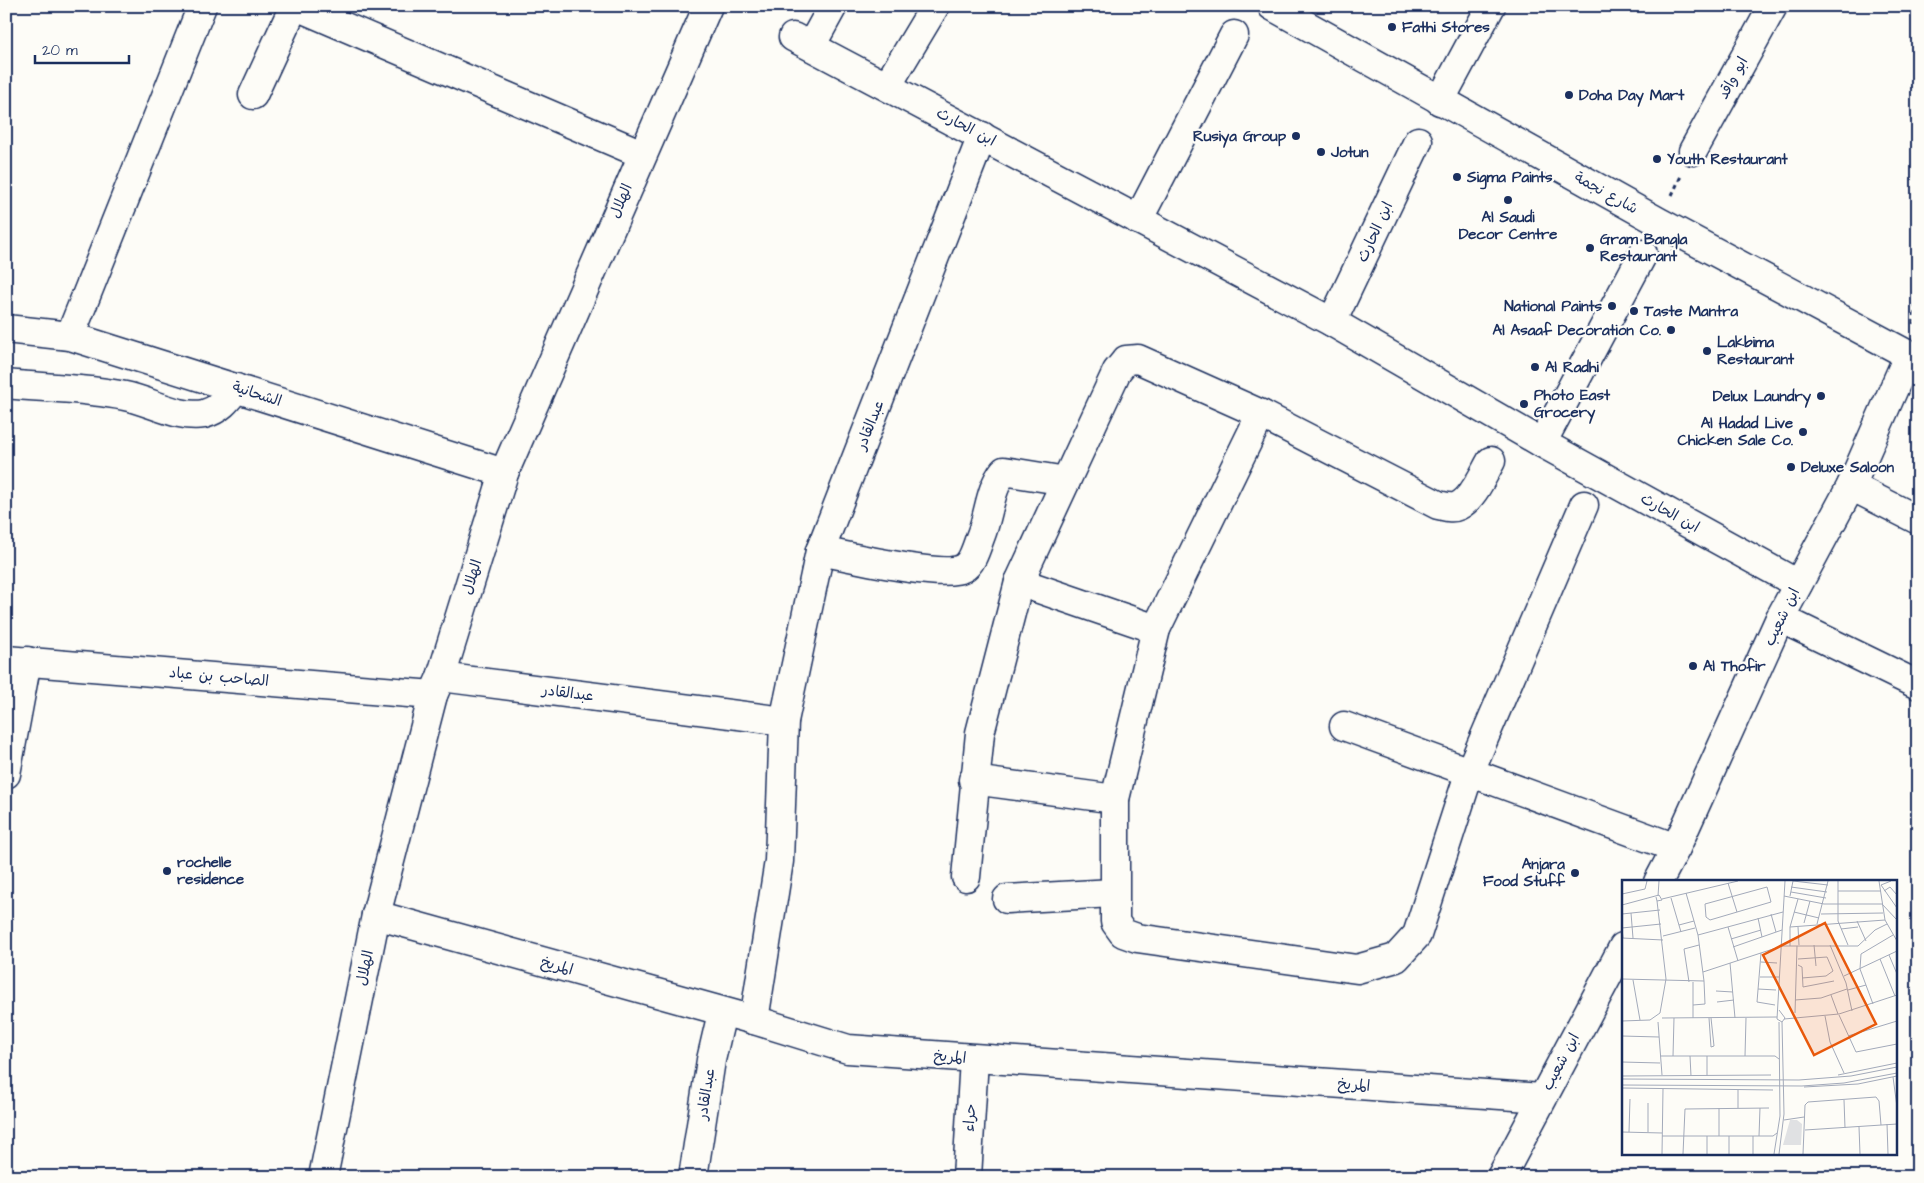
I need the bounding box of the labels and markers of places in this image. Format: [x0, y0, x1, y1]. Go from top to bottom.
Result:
place label: Fathi Stores [1402, 17, 1490, 38]
marker: Fathi Stores [1386, 21, 1398, 33]
place label: Doha Day Mart [1579, 85, 1685, 107]
marker: Doha Day Mart [1563, 89, 1575, 101]
place label: Rusiya Group [1193, 126, 1287, 148]
marker: Rusiya Group [1290, 130, 1302, 142]
place label: Jotun [1330, 142, 1369, 163]
marker: Jotun [1315, 146, 1327, 158]
place label: Youth Restaurant [1667, 149, 1789, 170]
marker: Youth Restaurant [1651, 153, 1663, 165]
place label: Sigma Paints [1466, 167, 1553, 190]
marker: Sigma Paints [1451, 171, 1463, 183]
marker: Al Saudi Decor Centre [1502, 194, 1514, 206]
place label: Al Saudi Decor Centre [1459, 207, 1557, 245]
place label: Gram Bangla Restaurant [1600, 229, 1688, 267]
marker: Gram Bangla Restaurant [1584, 242, 1596, 254]
place label: National Paints [1504, 296, 1602, 317]
marker: National Paints [1606, 300, 1618, 312]
place label: Taste Mantra [1643, 301, 1739, 322]
marker: Taste Mantra [1628, 305, 1640, 317]
place label: Al Asaaf Decoration Co. [1493, 320, 1661, 341]
marker: Al Asaaf Decoration Co. [1665, 324, 1677, 336]
place label: Lakbima Restaurant [1717, 332, 1795, 370]
marker: Lakbima Restaurant [1701, 345, 1713, 357]
place label: Al Radhi [1545, 357, 1599, 378]
marker: Al Radhi [1529, 361, 1541, 373]
place label: Photo East Grocery [1534, 385, 1611, 424]
place label: Delux Laundry [1713, 386, 1812, 408]
marker: Delux Laundry [1815, 390, 1827, 402]
marker: Photo East Grocery [1518, 398, 1530, 410]
place label: Al Hadad Live Chicken Sale Co. [1677, 413, 1793, 451]
marker: Al Hadad Live Chicken Sale Co. [1797, 426, 1809, 438]
place label: Deluxe Saloon [1801, 457, 1895, 478]
marker: Deluxe Saloon [1785, 461, 1797, 473]
place label: Al Thofir [1703, 656, 1766, 677]
marker: Al Thofir [1687, 660, 1699, 672]
place label: rochelle residence [177, 852, 244, 890]
place label: Anjara Food Stuff [1483, 854, 1566, 892]
marker: rochelle residence [161, 865, 173, 877]
marker: Anjara Food Stuff [1569, 867, 1581, 879]

